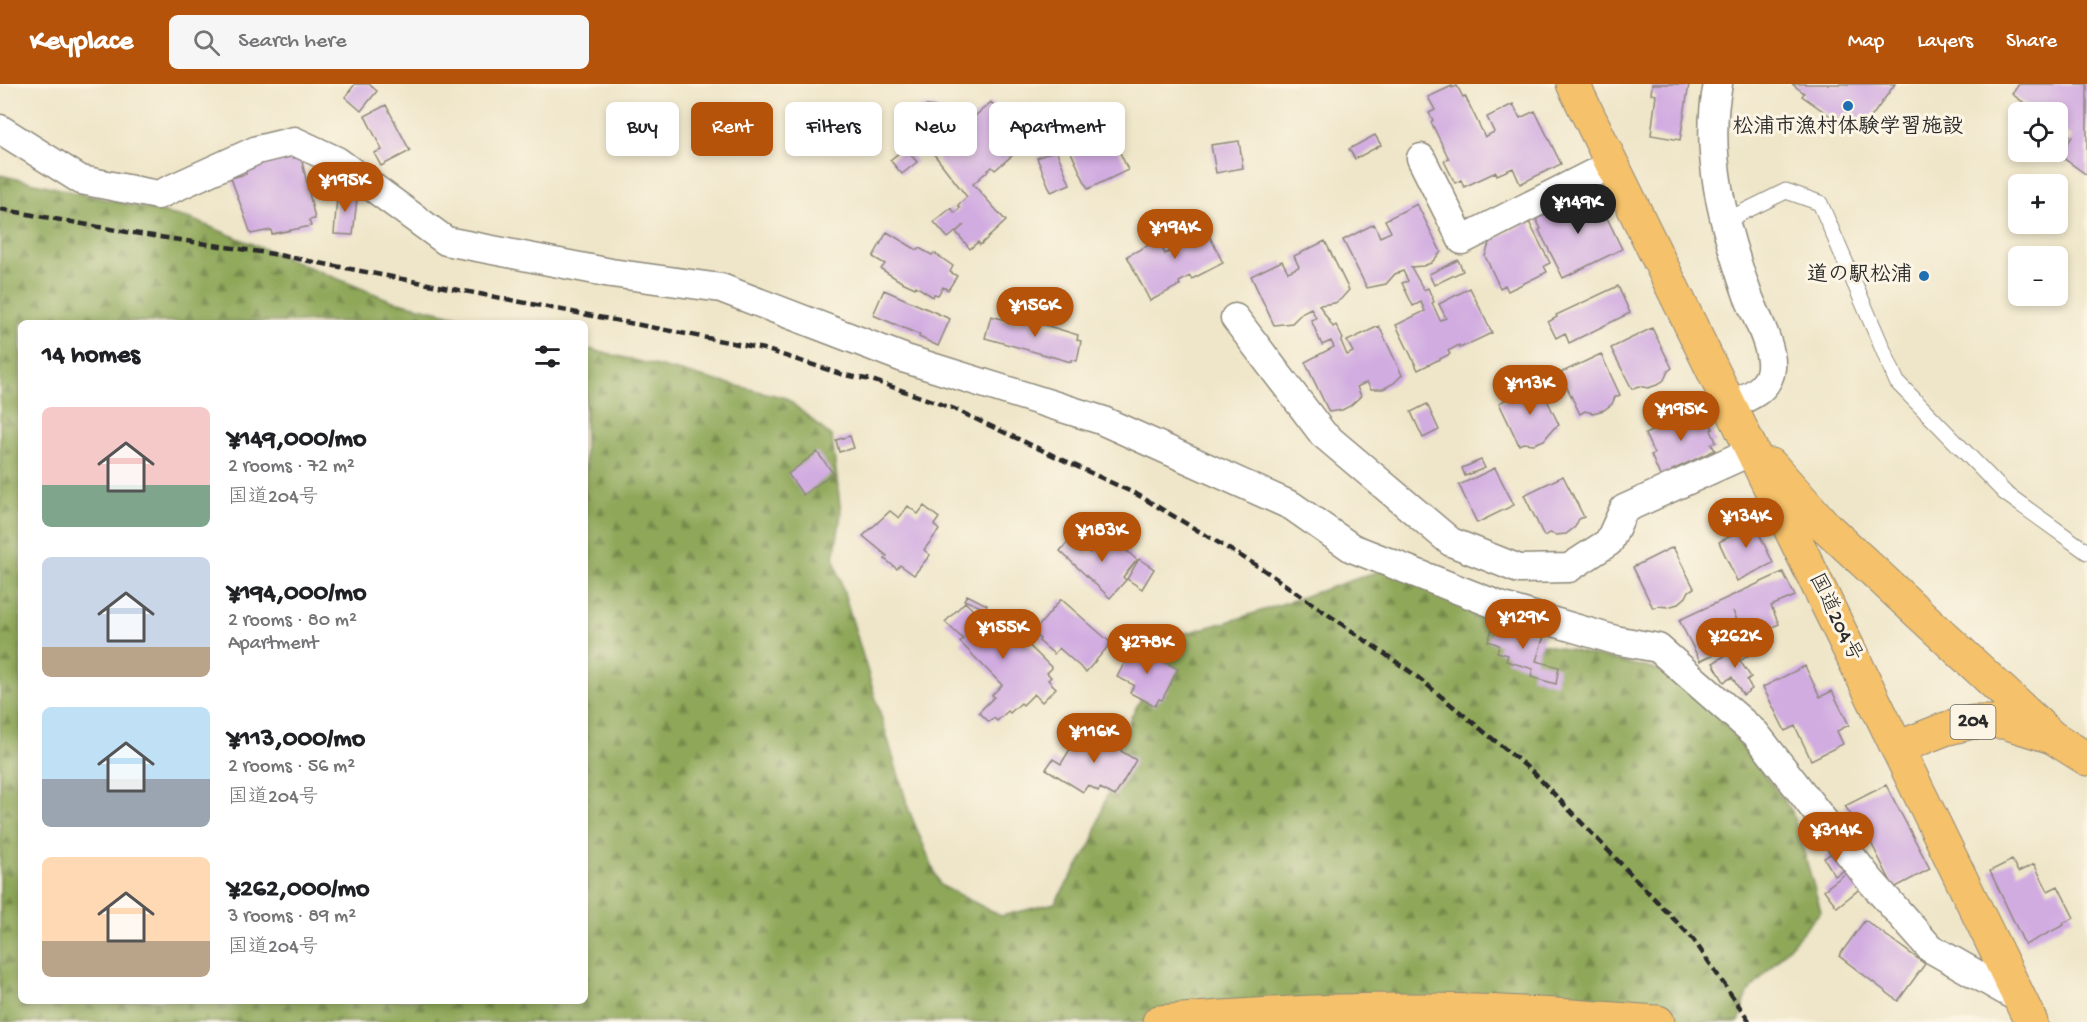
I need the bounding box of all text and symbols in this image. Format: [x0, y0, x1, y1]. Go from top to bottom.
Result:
search box [169, 15, 589, 69]
text: Keyplace [30, 26, 133, 59]
icon: search [190, 26, 223, 59]
text: Search here [238, 29, 347, 55]
text: Map [1848, 30, 1884, 55]
text: Layers [1917, 30, 1973, 55]
text: Share [2006, 30, 2057, 55]
marker: 松浦市漁村体験学習施設 [1841, 99, 1855, 113]
chip: Buy [606, 102, 679, 156]
chip: Rent [691, 102, 773, 156]
chip: Filters [785, 102, 882, 156]
chip: New [894, 102, 977, 156]
chip: Apartment [989, 102, 1125, 156]
map controls [2008, 102, 2068, 306]
button: locate [2008, 102, 2068, 162]
place label: 松浦市漁村体験学習施設 [1733, 114, 1964, 141]
pin: ¥195K [303, 162, 387, 213]
text: ¥195K [321, 170, 369, 193]
button: + [2008, 174, 2068, 234]
pin: ¥149K [1536, 184, 1620, 235]
text: ¥149K [1554, 192, 1602, 215]
pin: ¥194K [1133, 209, 1217, 260]
text: ¥194K [1151, 217, 1199, 240]
button: − [2008, 246, 2068, 306]
place label: 道の駅松浦 [1807, 262, 1912, 289]
marker: 道の駅松浦 [1917, 269, 1931, 283]
pin: ¥156K [993, 287, 1077, 338]
text: ¥156K [1010, 295, 1060, 318]
icon: filters [531, 340, 564, 373]
text: 14 homes [42, 341, 140, 372]
pin: ¥113K [1488, 365, 1572, 416]
text: ¥113K [1507, 373, 1553, 396]
pin: ¥195K [1639, 391, 1723, 442]
text: ¥195K [1657, 399, 1705, 422]
text: ¥149,000/mo [228, 425, 367, 456]
icon: home [90, 431, 162, 503]
text: 2 rooms · 72 m² [228, 456, 355, 479]
text: 国道204号 [228, 487, 319, 510]
pin: ¥134K [1704, 498, 1788, 549]
text: ¥134K [1722, 506, 1770, 529]
pin: ¥183K [1060, 512, 1144, 563]
text: ¥183K [1077, 520, 1127, 543]
street label: 国道204号 [1802, 569, 1867, 666]
text: ¥194,000/mo [228, 579, 367, 610]
icon: home [90, 581, 162, 653]
pin: ¥129K [1481, 599, 1565, 650]
text: ¥129K [1499, 607, 1547, 630]
pin: ¥155K [961, 609, 1045, 660]
text: 2 rooms · 80 m² [228, 610, 357, 633]
text: ¥155K [978, 617, 1028, 640]
pin: ¥262K [1693, 618, 1777, 669]
pin: ¥278K [1105, 624, 1189, 675]
text: ¥262K [1710, 626, 1760, 649]
text: ¥278K [1121, 632, 1173, 655]
text: Apartment [228, 633, 318, 656]
road number: 204 [1950, 705, 1996, 739]
pin: ¥116K [1052, 713, 1136, 764]
text: ¥116K [1071, 721, 1117, 744]
text: ¥113,000/mo [228, 725, 365, 756]
icon: home [90, 731, 162, 803]
text: 2 rooms · 56 m² [228, 756, 355, 779]
text: 国道204号 [228, 787, 319, 810]
pin: ¥314K [1794, 812, 1878, 863]
text: ¥314K [1812, 820, 1860, 843]
text: ¥262,000/mo [228, 875, 369, 906]
icon: home [90, 881, 162, 953]
text: 3 rooms · 89 m² [228, 906, 356, 929]
text: 国道204号 [228, 937, 319, 960]

